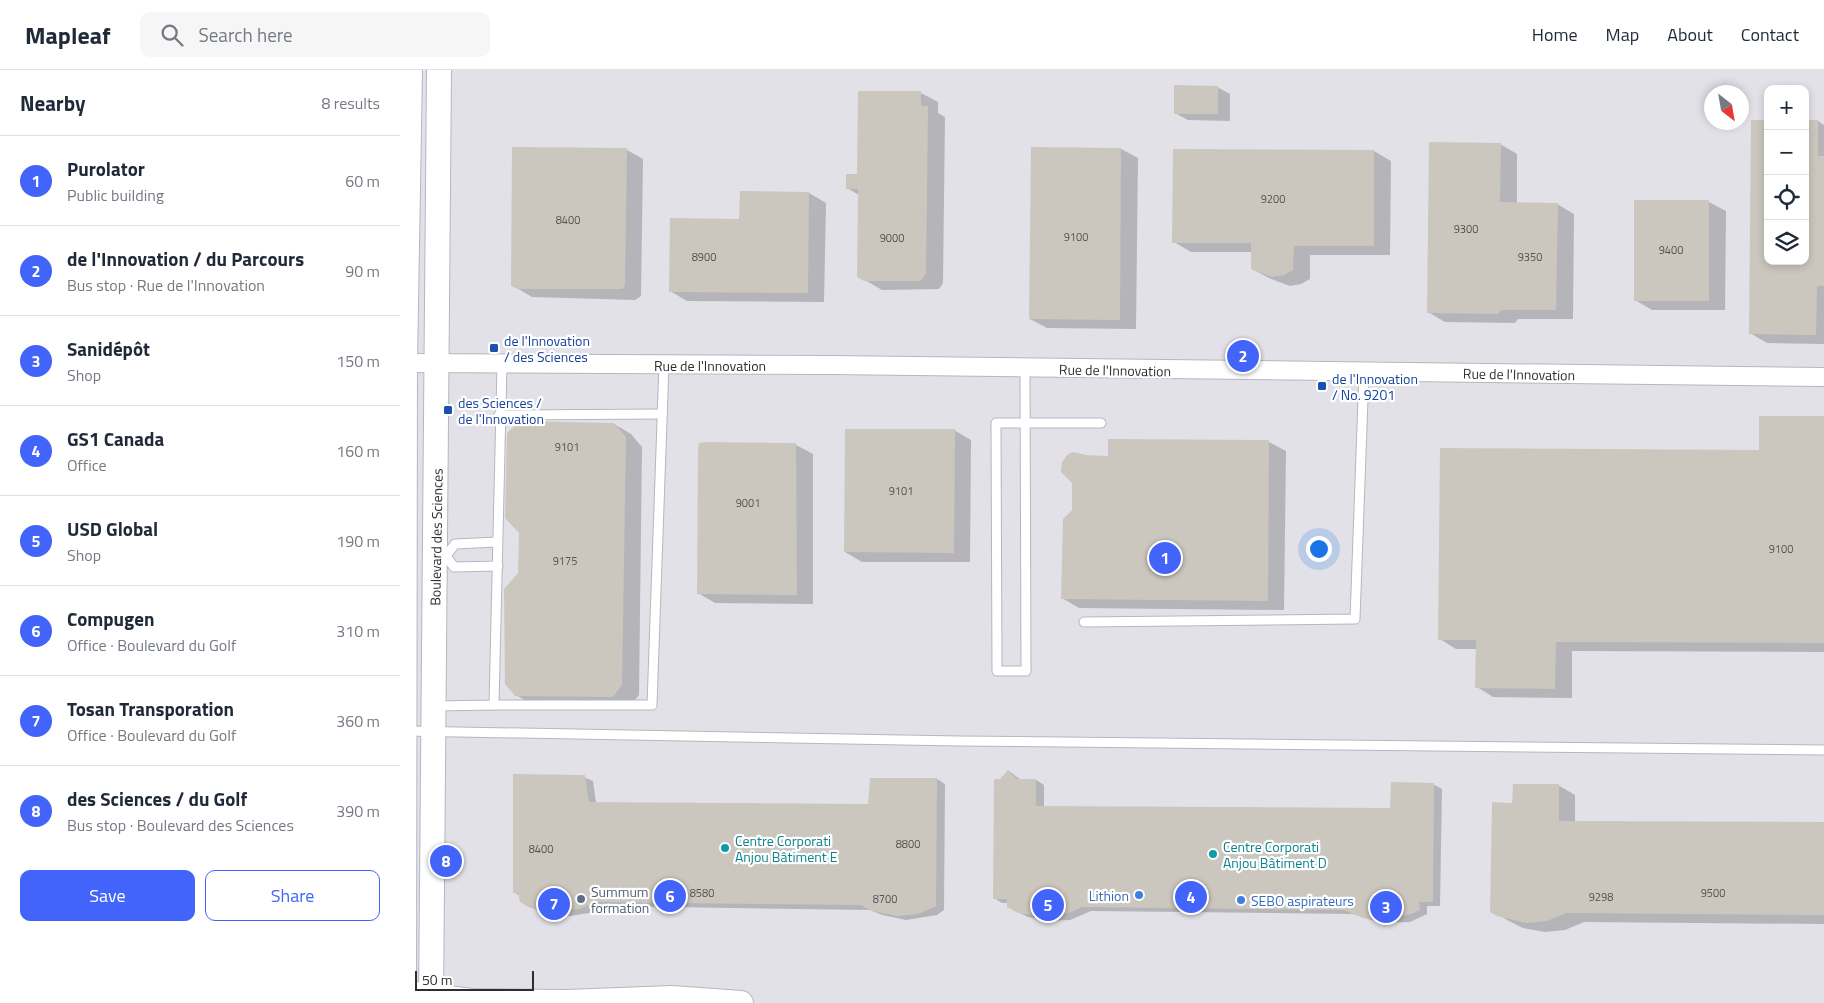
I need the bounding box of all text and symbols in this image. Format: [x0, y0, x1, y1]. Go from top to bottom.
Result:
search box [140, 12, 490, 57]
text: Mapleaf [25, 17, 110, 53]
text: Search here [198, 20, 293, 49]
icon: search [158, 21, 186, 49]
text: Home [1532, 21, 1578, 48]
text: Map [1606, 21, 1639, 48]
text: About [1667, 21, 1713, 48]
text: Contact [1741, 21, 1799, 48]
north arrow [1704, 85, 1749, 130]
map controls [1764, 85, 1809, 265]
button: + [1764, 85, 1809, 130]
text: Nearby [20, 87, 85, 119]
text: 8 results [321, 91, 380, 115]
button: − [1764, 130, 1809, 175]
text: Purolator [67, 154, 145, 183]
text: 1 [32, 169, 40, 193]
text: 60 m [345, 169, 380, 193]
button: locate [1764, 175, 1809, 220]
text: Public building [67, 183, 164, 207]
house number: 9200 [1261, 191, 1285, 207]
house number: 8400 [556, 212, 580, 228]
button: layers [1764, 220, 1809, 265]
house number: 9300 [1454, 221, 1478, 237]
house number: 9100 [1064, 229, 1088, 245]
house number: 9000 [880, 230, 904, 246]
house number: 9400 [1659, 242, 1683, 258]
text: de l'Innovation / du Parcours [67, 244, 304, 273]
house number: 8900 [692, 249, 716, 265]
house number: 9350 [1518, 249, 1542, 265]
text: 2 [32, 259, 40, 283]
text: 90 m [345, 259, 380, 283]
text: Bus stop · Rue de l'Innovation [67, 273, 265, 297]
place label: de l'Innovation / des Sciences [504, 330, 590, 367]
text: Sanidépôt [67, 334, 150, 363]
pin: 2 [1227, 337, 1259, 375]
marker: de l'Innovation / des Sciences [488, 342, 500, 354]
text: 3 [32, 349, 40, 373]
text: 150 m [336, 349, 380, 373]
street label: Rue de l'Innovation [654, 355, 766, 376]
street label: Rue de l'Innovation [1059, 359, 1171, 381]
text: Shop [67, 363, 101, 387]
street label: Rue de l'Innovation [1463, 363, 1575, 385]
place label: de l'Innovation / No. 9201 [1332, 368, 1418, 405]
marker: de l'Innovation / No. 9201 [1316, 380, 1328, 392]
place label: des Sciences / de l'Innovation [458, 392, 544, 429]
marker: des Sciences / de l'Innovation [442, 404, 454, 416]
text: GS1 Canada [67, 424, 164, 453]
text: 4 [32, 439, 40, 463]
text: 160 m [336, 439, 380, 463]
house number: 9101 [555, 439, 579, 455]
text: Office [67, 453, 107, 477]
street label: Boulevard des Sciences [424, 468, 448, 606]
house number: 9101 [889, 483, 913, 499]
house number: 9001 [736, 495, 760, 511]
text: USD Global [67, 514, 158, 543]
text: 5 [32, 529, 40, 553]
text: 190 m [336, 529, 380, 553]
your location [1306, 536, 1332, 562]
pin: 1 [1149, 539, 1181, 577]
house number: 9100 [1769, 541, 1793, 557]
text: Shop [67, 543, 101, 567]
house number: 9175 [553, 553, 577, 569]
text: Compugen [67, 604, 154, 633]
text: 6 [32, 619, 40, 643]
text: 310 m [336, 619, 380, 643]
text: Office · Boulevard du Golf [67, 633, 236, 657]
text: Tosan Transporation [67, 694, 234, 723]
text: 7 [32, 709, 40, 733]
text: 360 m [336, 709, 380, 733]
text: Office · Boulevard du Golf [67, 723, 236, 747]
text: des Sciences / du Golf [67, 784, 247, 813]
text: 8 [32, 799, 40, 823]
text: 390 m [336, 799, 380, 823]
text: Bus stop · Boulevard des Sciences [67, 813, 294, 837]
place label: Centre Corporati Anjou Bâtiment E [735, 830, 838, 867]
house number: 8800 [896, 836, 920, 852]
place label: Centre Corporati Anjou Bâtiment D [1223, 836, 1327, 873]
house number: 8400 [529, 841, 553, 857]
pin: 8 [430, 842, 462, 880]
marker: Centre Corporati Anjou Bâtiment E [719, 842, 731, 854]
marker: Centre Corporati Anjou Bâtiment D [1207, 848, 1219, 860]
button: Save [20, 870, 195, 921]
button: Share [205, 870, 380, 921]
pin: 6 [654, 877, 686, 915]
pin: 4 [1175, 878, 1207, 916]
place label: Summum formation [591, 881, 649, 918]
pin: 7 [538, 885, 570, 923]
house number: 8580 [690, 885, 714, 901]
place label: Lithion [1089, 885, 1129, 906]
house number: 9500 [1701, 885, 1725, 901]
pin: 5 [1032, 886, 1064, 924]
pin: 3 [1370, 888, 1402, 926]
marker: Lithion [1133, 889, 1145, 901]
house number: 9298 [1589, 889, 1613, 905]
place label: SEBO aspirateurs [1251, 890, 1354, 911]
house number: 8700 [873, 891, 897, 907]
marker: Summum formation [575, 893, 587, 905]
marker: SEBO aspirateurs [1235, 894, 1247, 906]
scale bar [415, 968, 534, 991]
text: 50 m [422, 969, 452, 990]

